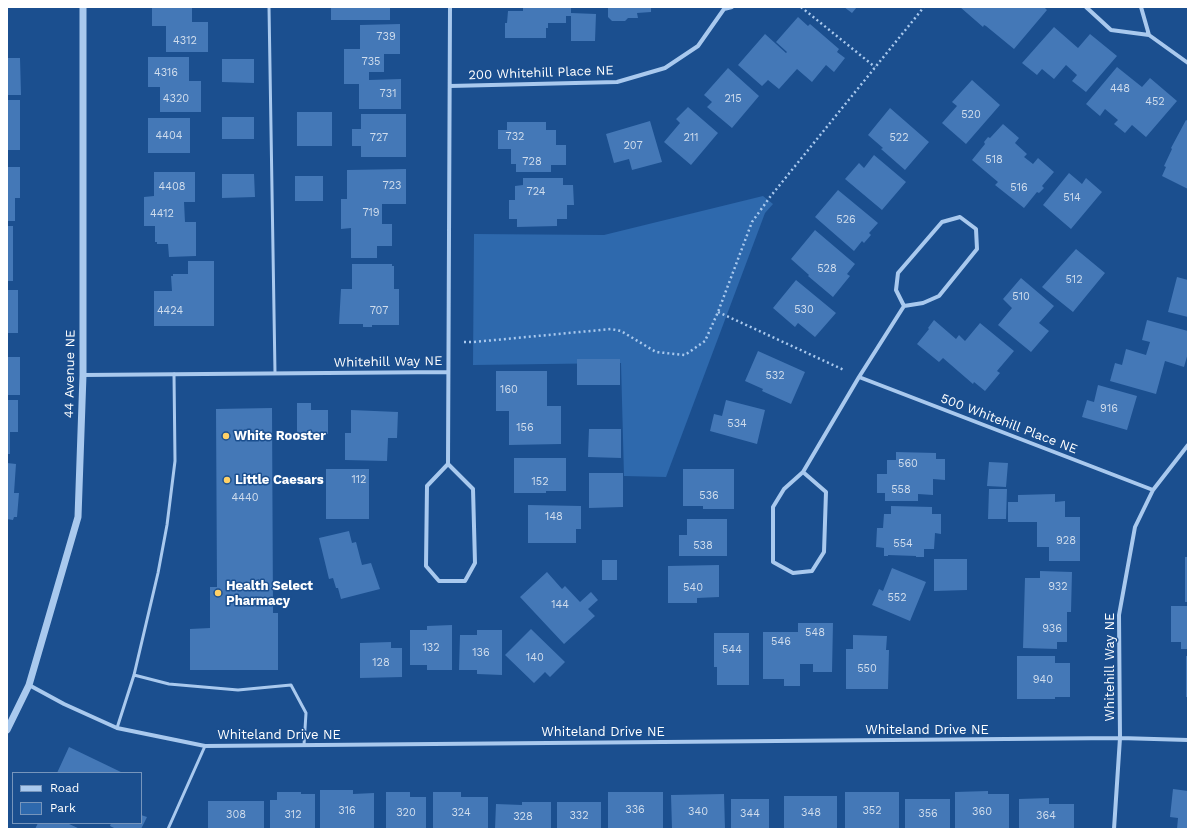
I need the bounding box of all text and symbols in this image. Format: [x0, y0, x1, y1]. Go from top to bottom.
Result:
house number: 739 [376, 30, 396, 44]
house number: 4312 [173, 34, 197, 48]
house number: 735 [362, 55, 380, 69]
street label: 200 Whitehill Place NE [468, 63, 614, 83]
house number: 4316 [154, 66, 178, 80]
house number: 448 [1110, 82, 1130, 96]
house number: 731 [380, 87, 396, 101]
house number: 4320 [163, 92, 189, 106]
house number: 215 [724, 92, 742, 106]
house number: 452 [1145, 95, 1165, 109]
house number: 520 [961, 108, 981, 122]
house number: 4404 [155, 129, 183, 143]
house number: 732 [506, 130, 524, 144]
house number: 727 [370, 131, 388, 145]
house number: 211 [684, 131, 698, 145]
house number: 522 [889, 131, 909, 145]
house number: 207 [623, 139, 643, 153]
house number: 518 [985, 153, 1003, 167]
house number: 728 [522, 155, 542, 169]
house number: 723 [383, 179, 401, 193]
house number: 4408 [158, 180, 186, 194]
house number: 516 [1010, 181, 1028, 195]
house number: 724 [527, 185, 545, 199]
house number: 514 [1063, 191, 1081, 205]
house number: 719 [362, 206, 380, 220]
house number: 4412 [150, 207, 174, 221]
house number: 526 [836, 213, 856, 227]
house number: 528 [817, 262, 837, 276]
house number: 512 [1065, 273, 1083, 287]
house number: 510 [1012, 290, 1030, 304]
house number: 530 [794, 303, 814, 317]
house number: 4424 [157, 304, 183, 318]
house number: 707 [370, 304, 388, 318]
street label: 44 Avenue NE [61, 330, 79, 418]
street label: Whitehill Way NE [333, 353, 443, 371]
house number: 532 [765, 369, 785, 383]
house number: 160 [500, 383, 518, 397]
street label: 500 Whitehill Place NE [938, 391, 1080, 457]
house number: 916 [1100, 402, 1118, 416]
house number: 534 [727, 417, 747, 431]
house number: 156 [516, 421, 534, 435]
place label: White Rooster [234, 428, 326, 444]
marker: White Rooster [221, 431, 231, 441]
house number: 560 [898, 457, 918, 471]
place label: Little Caesars [235, 472, 324, 488]
house number: 112 [352, 473, 366, 487]
marker: Little Caesars [222, 475, 232, 485]
house number: 152 [531, 475, 549, 489]
house number: 558 [891, 483, 911, 497]
house number: 536 [699, 489, 719, 503]
house number: 4440 [231, 491, 259, 505]
house number: 148 [545, 510, 563, 524]
house number: 928 [1056, 534, 1076, 548]
house number: 554 [893, 537, 913, 551]
house number: 538 [693, 539, 713, 553]
place label: Health Select Pharmacy [226, 578, 313, 609]
house number: 932 [1048, 580, 1068, 594]
house number: 540 [683, 581, 703, 595]
marker: Health Select Pharmacy [213, 588, 223, 598]
house number: 552 [887, 591, 907, 605]
house number: 144 [551, 598, 569, 612]
street label: Whitehill Way NE [1102, 613, 1118, 721]
house number: 936 [1042, 622, 1062, 636]
house number: 548 [805, 626, 825, 640]
house number: 546 [771, 635, 791, 649]
house number: 132 [422, 641, 440, 655]
house number: 544 [722, 643, 742, 657]
house number: 136 [472, 646, 490, 660]
house number: 140 [526, 651, 544, 665]
house number: 128 [372, 656, 390, 670]
house number: 550 [857, 662, 877, 676]
house number: 940 [1033, 673, 1053, 687]
street label: Whiteland Drive NE [865, 722, 989, 738]
street label: Whiteland Drive NE [541, 724, 665, 740]
street label: Whiteland Drive NE [217, 727, 341, 743]
legend [12, 772, 142, 824]
text: Road [50, 781, 79, 795]
text: Park [50, 801, 76, 815]
house number: 336 [625, 803, 645, 817]
house number: 316 [338, 804, 356, 818]
house number: 352 [862, 804, 882, 818]
house number: 340 [688, 805, 708, 819]
house number: 360 [972, 805, 992, 819]
house number: 320 [396, 806, 416, 820]
house number: 324 [451, 806, 471, 820]
house number: 348 [801, 806, 821, 820]
house number: 344 [740, 807, 760, 821]
house number: 356 [918, 807, 938, 821]
house number: 308 [226, 808, 246, 822]
house number: 312 [284, 808, 302, 822]
house number: 332 [569, 809, 589, 823]
house number: 364 [1036, 809, 1056, 823]
house number: 328 [513, 810, 533, 824]

